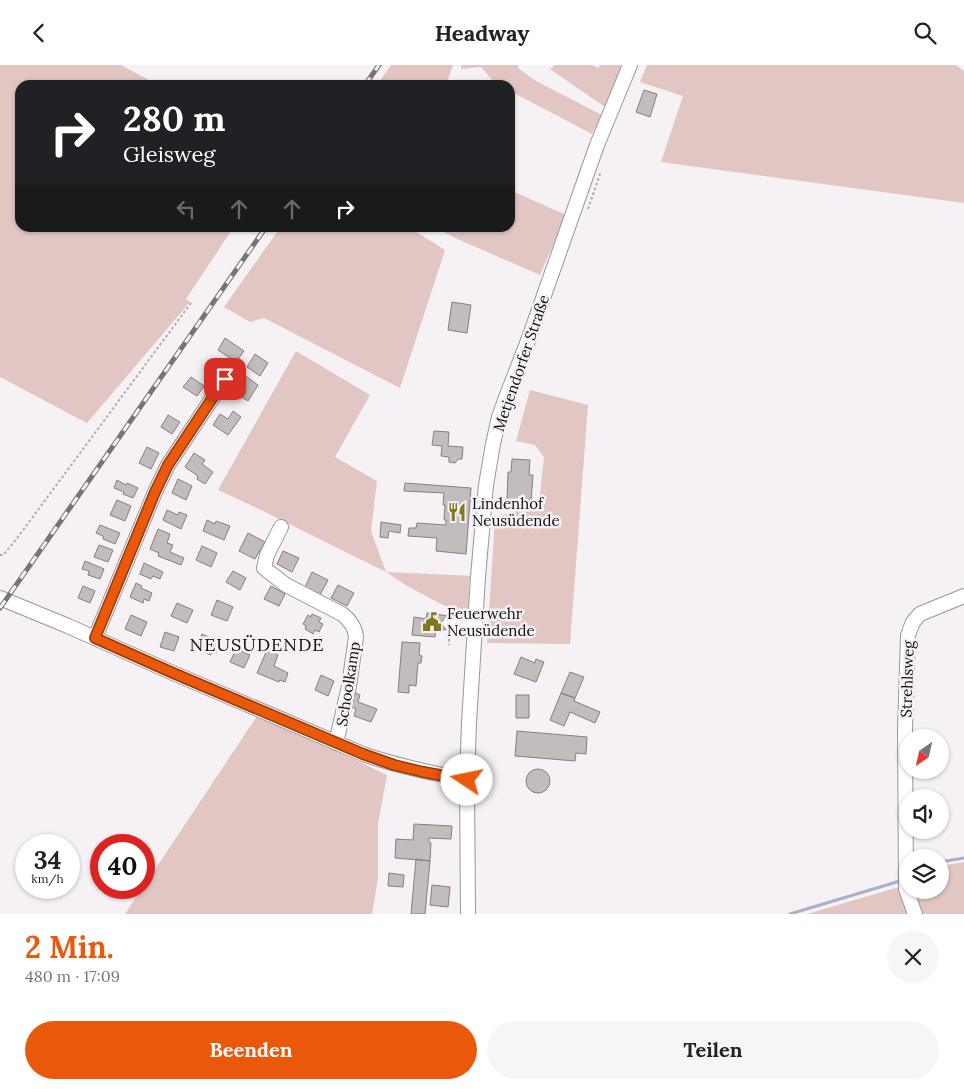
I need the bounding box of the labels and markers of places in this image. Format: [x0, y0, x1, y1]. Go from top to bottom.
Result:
pin [204, 358, 246, 400]
place label: Lindenhof Neusüdende [472, 494, 560, 530]
restaurant icon: Lindenhof Neusüdende [446, 501, 468, 523]
place label: Feuerwehr Neusüdende [447, 604, 535, 640]
public building icon: Feuerwehr Neusüdende [421, 611, 443, 633]

